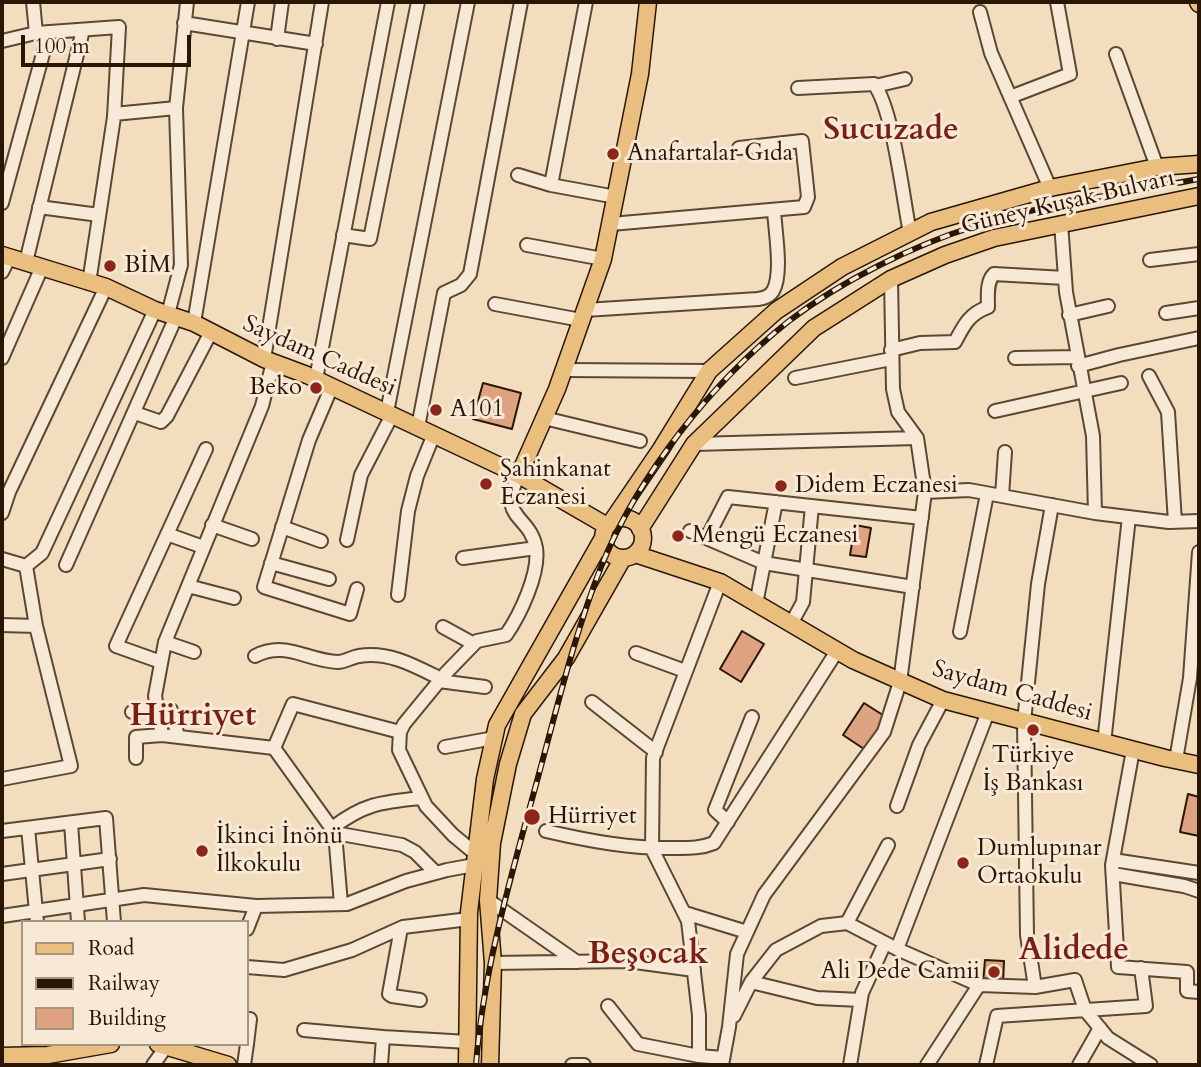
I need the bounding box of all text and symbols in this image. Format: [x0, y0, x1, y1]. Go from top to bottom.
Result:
scale bar [24, 21, 194, 65]
text: 100 m [34, 32, 90, 61]
district label: Sucuzade [823, 113, 959, 151]
place label: Anafartalar Gıda [627, 140, 793, 168]
marker: Anafartalar Gıda [605, 146, 621, 162]
street label: Güney Kuşak Bulvarı [958, 164, 1178, 242]
place label: BİM [124, 252, 171, 280]
marker: BİM [102, 258, 118, 274]
street label: Saydam Caddesi [238, 310, 400, 404]
place label: Beko [249, 374, 302, 402]
marker: Beko [308, 380, 324, 396]
place label: A101 [450, 396, 504, 424]
marker: A101 [428, 402, 444, 418]
place label: Şahinkanat Eczanesi [500, 456, 611, 512]
place label: Didem Eczanesi [795, 472, 958, 500]
marker: Şahinkanat Eczanesi [478, 476, 494, 492]
marker: Didem Eczanesi [773, 478, 789, 494]
place label: Mengü Eczanesi [692, 522, 858, 550]
marker: Mengü Eczanesi [670, 528, 686, 544]
street label: Saydam Caddesi [929, 655, 1095, 729]
district label: Hürriyet [130, 699, 256, 737]
marker: Türkiye İş Bankası [1025, 722, 1041, 738]
place label: Türkiye İş Bankası [983, 742, 1083, 798]
place label: Hürriyet [548, 803, 637, 831]
marker: Hürriyet [522, 807, 542, 827]
place label: İkinci İnönü İlkokulu [216, 823, 343, 879]
place label: Dumlupınar Ortaokulu [977, 835, 1102, 891]
marker: İkinci İnönü İlkokulu [194, 843, 210, 859]
marker: Dumlupınar Ortaokulu [955, 855, 971, 871]
legend [21, 920, 248, 1046]
district label: Alidede [1019, 933, 1129, 971]
text: Road [88, 934, 134, 963]
district label: Beşocak [588, 937, 708, 975]
place label: Ali Dede Camii [821, 958, 980, 986]
marker: Ali Dede Camii [986, 964, 1002, 980]
text: Railway [88, 969, 160, 998]
text: Building [88, 1004, 166, 1033]

